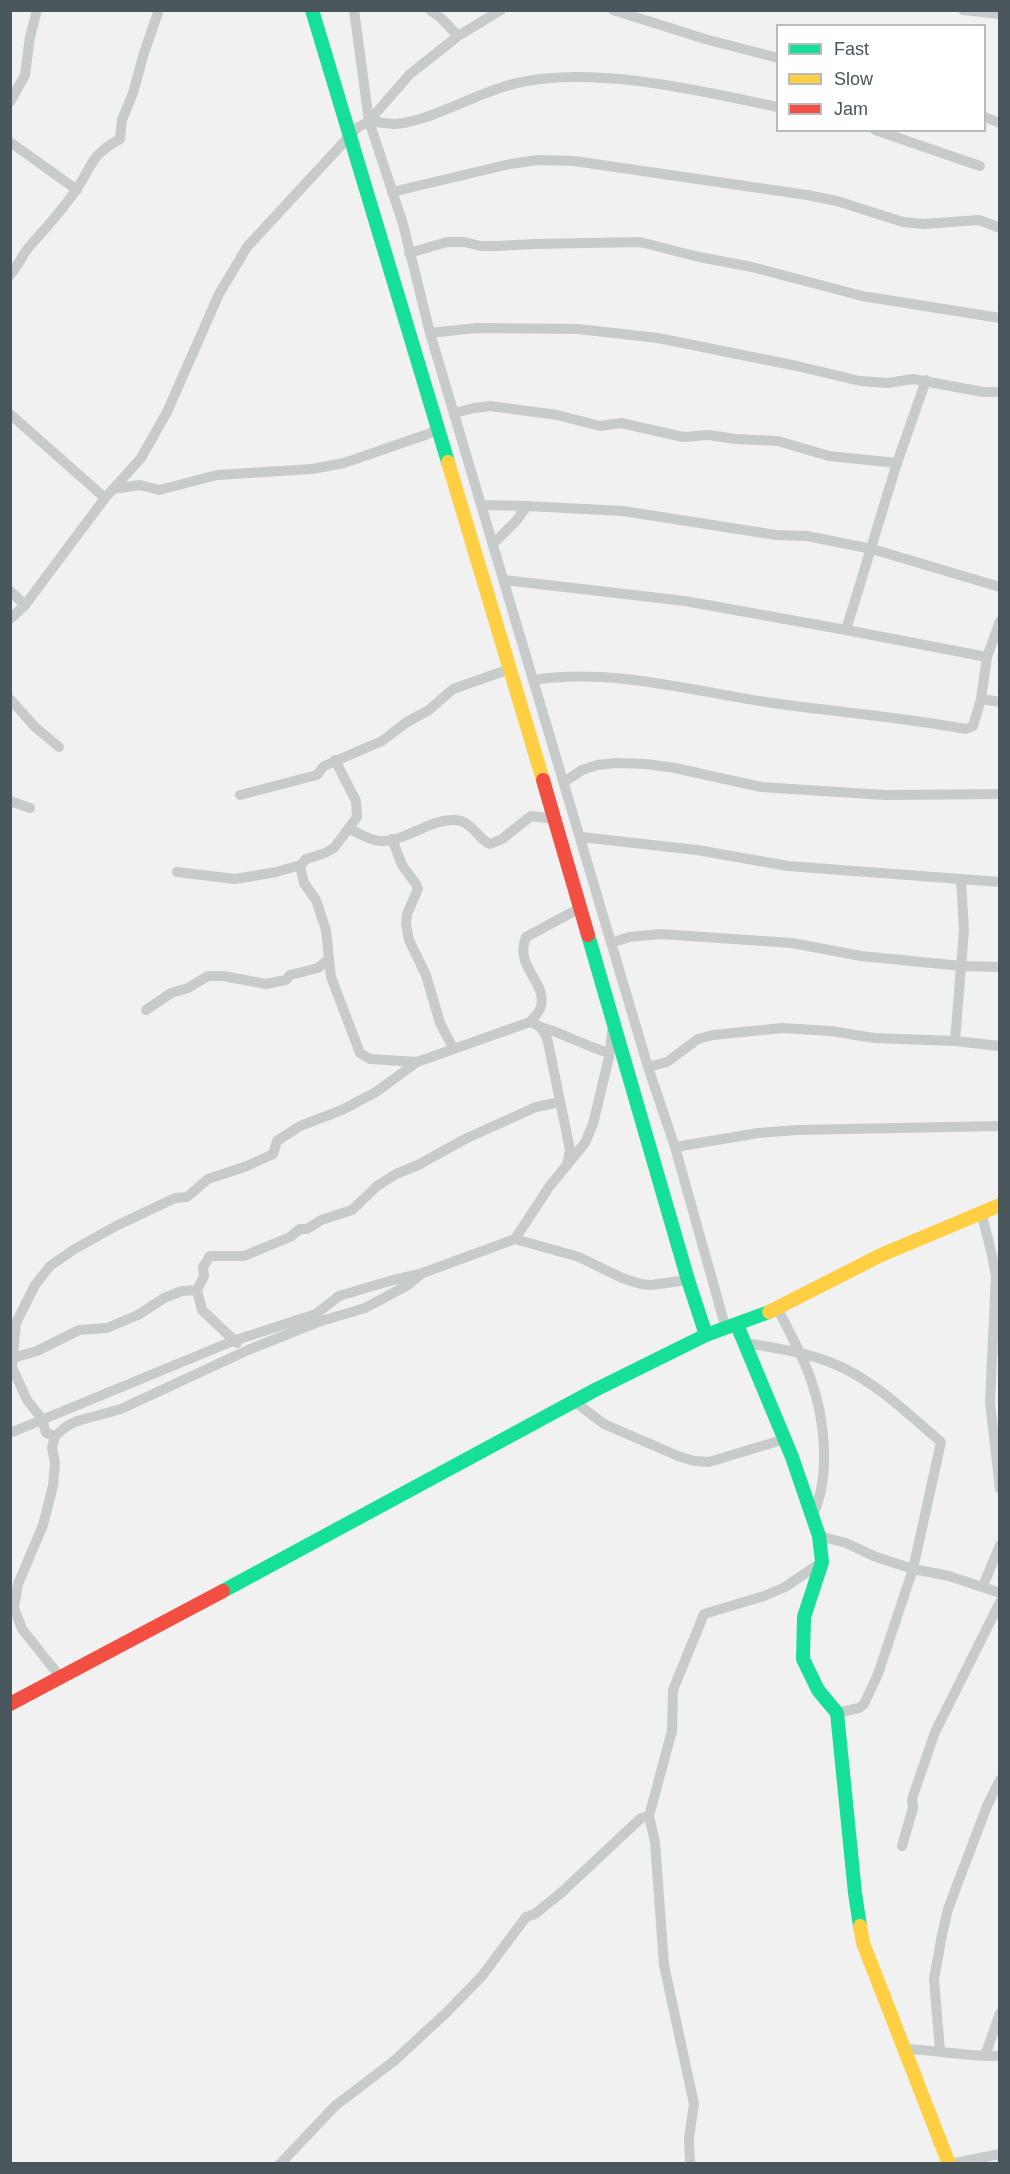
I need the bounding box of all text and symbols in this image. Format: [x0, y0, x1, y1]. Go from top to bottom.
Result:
legend [776, 24, 986, 132]
text: Fast [834, 39, 869, 59]
text: Slow [834, 69, 873, 89]
text: Jam [834, 99, 868, 119]

